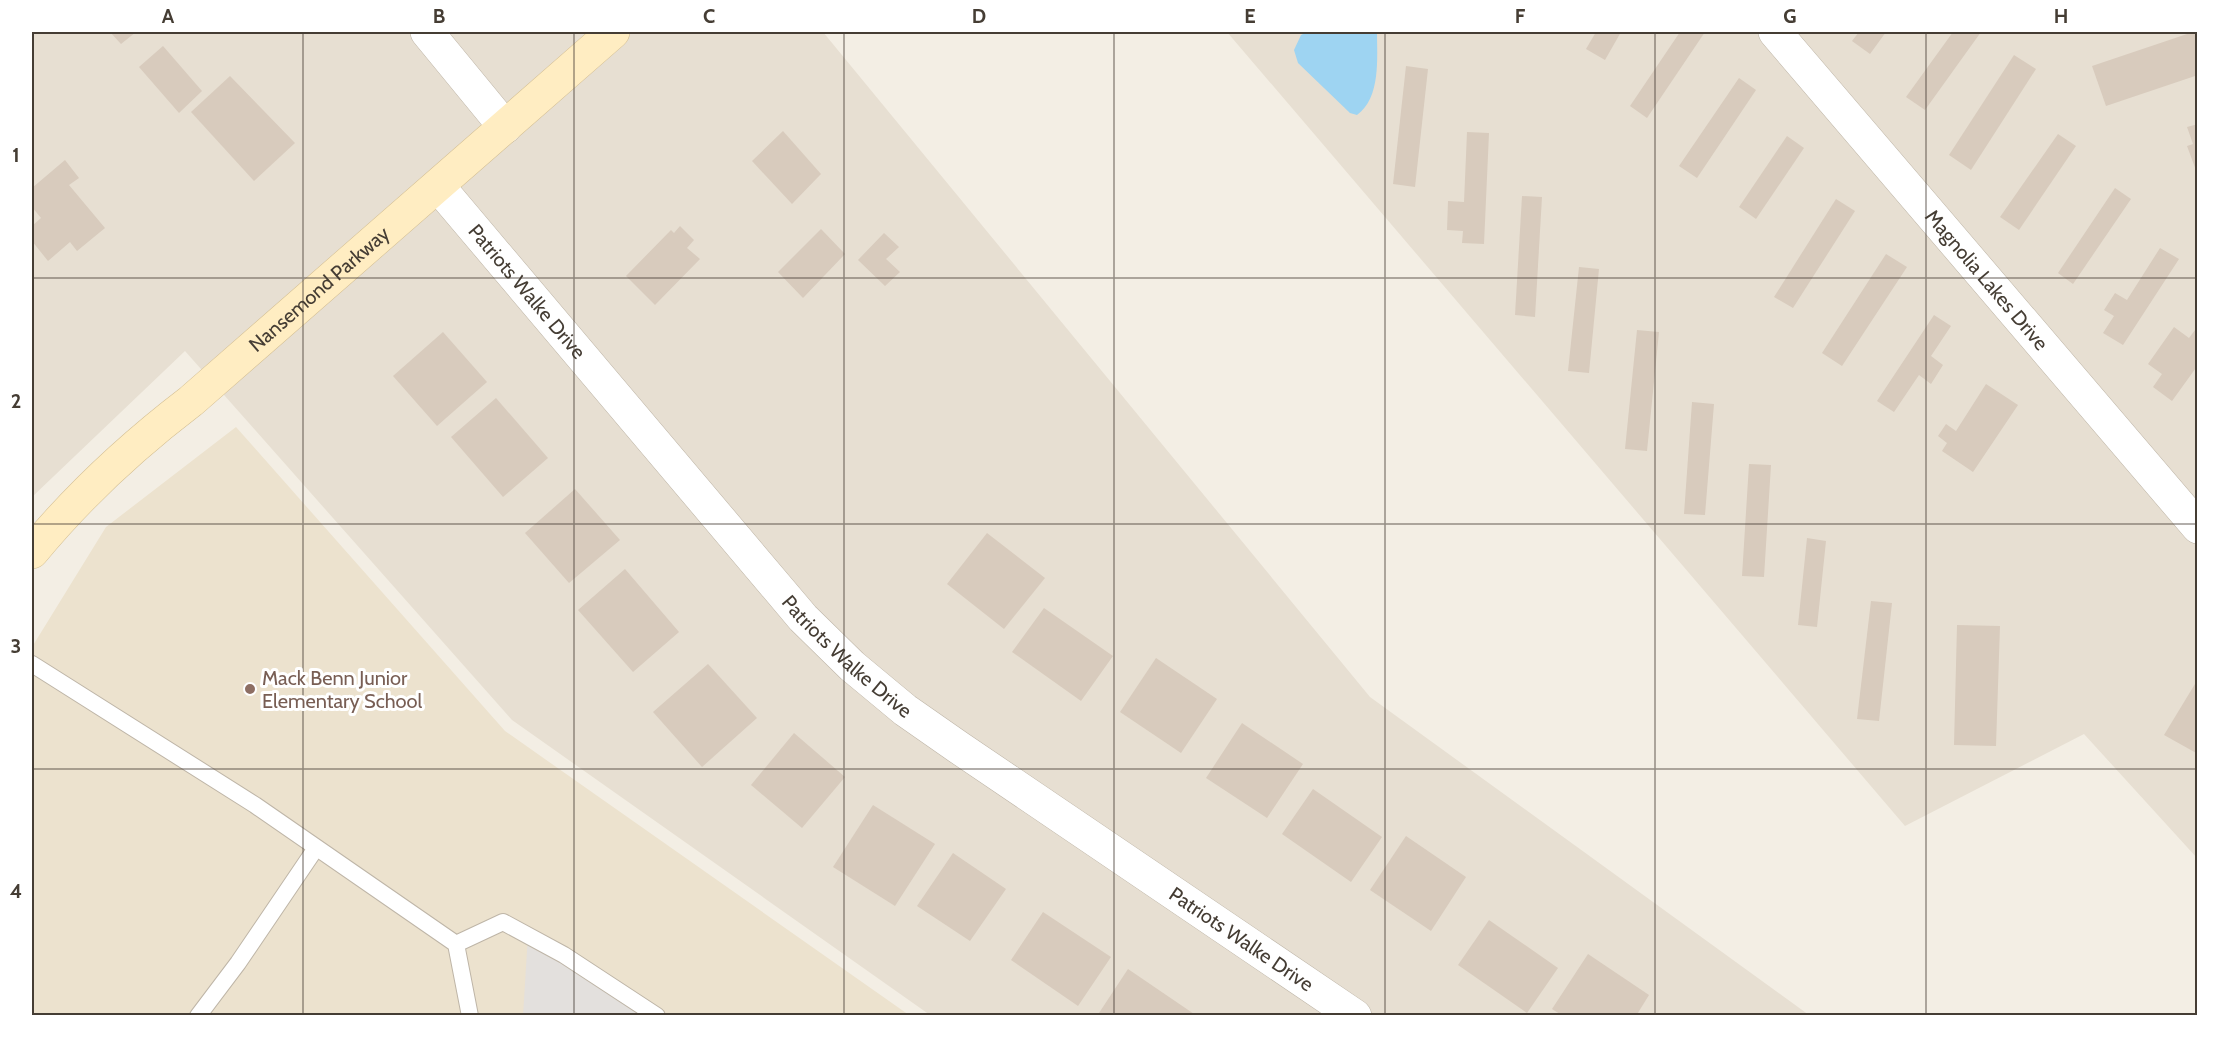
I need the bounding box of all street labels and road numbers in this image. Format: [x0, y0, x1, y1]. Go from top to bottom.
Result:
street label: Magnolia Lakes Drive [1920, 205, 2053, 355]
street label: Patriots Walke Drive [463, 219, 591, 364]
street label: Nansemond Parkway [244, 221, 394, 357]
street label: Patriots Walke Drive [777, 590, 916, 723]
street label: Patriots Walke Drive [1165, 882, 1318, 996]

